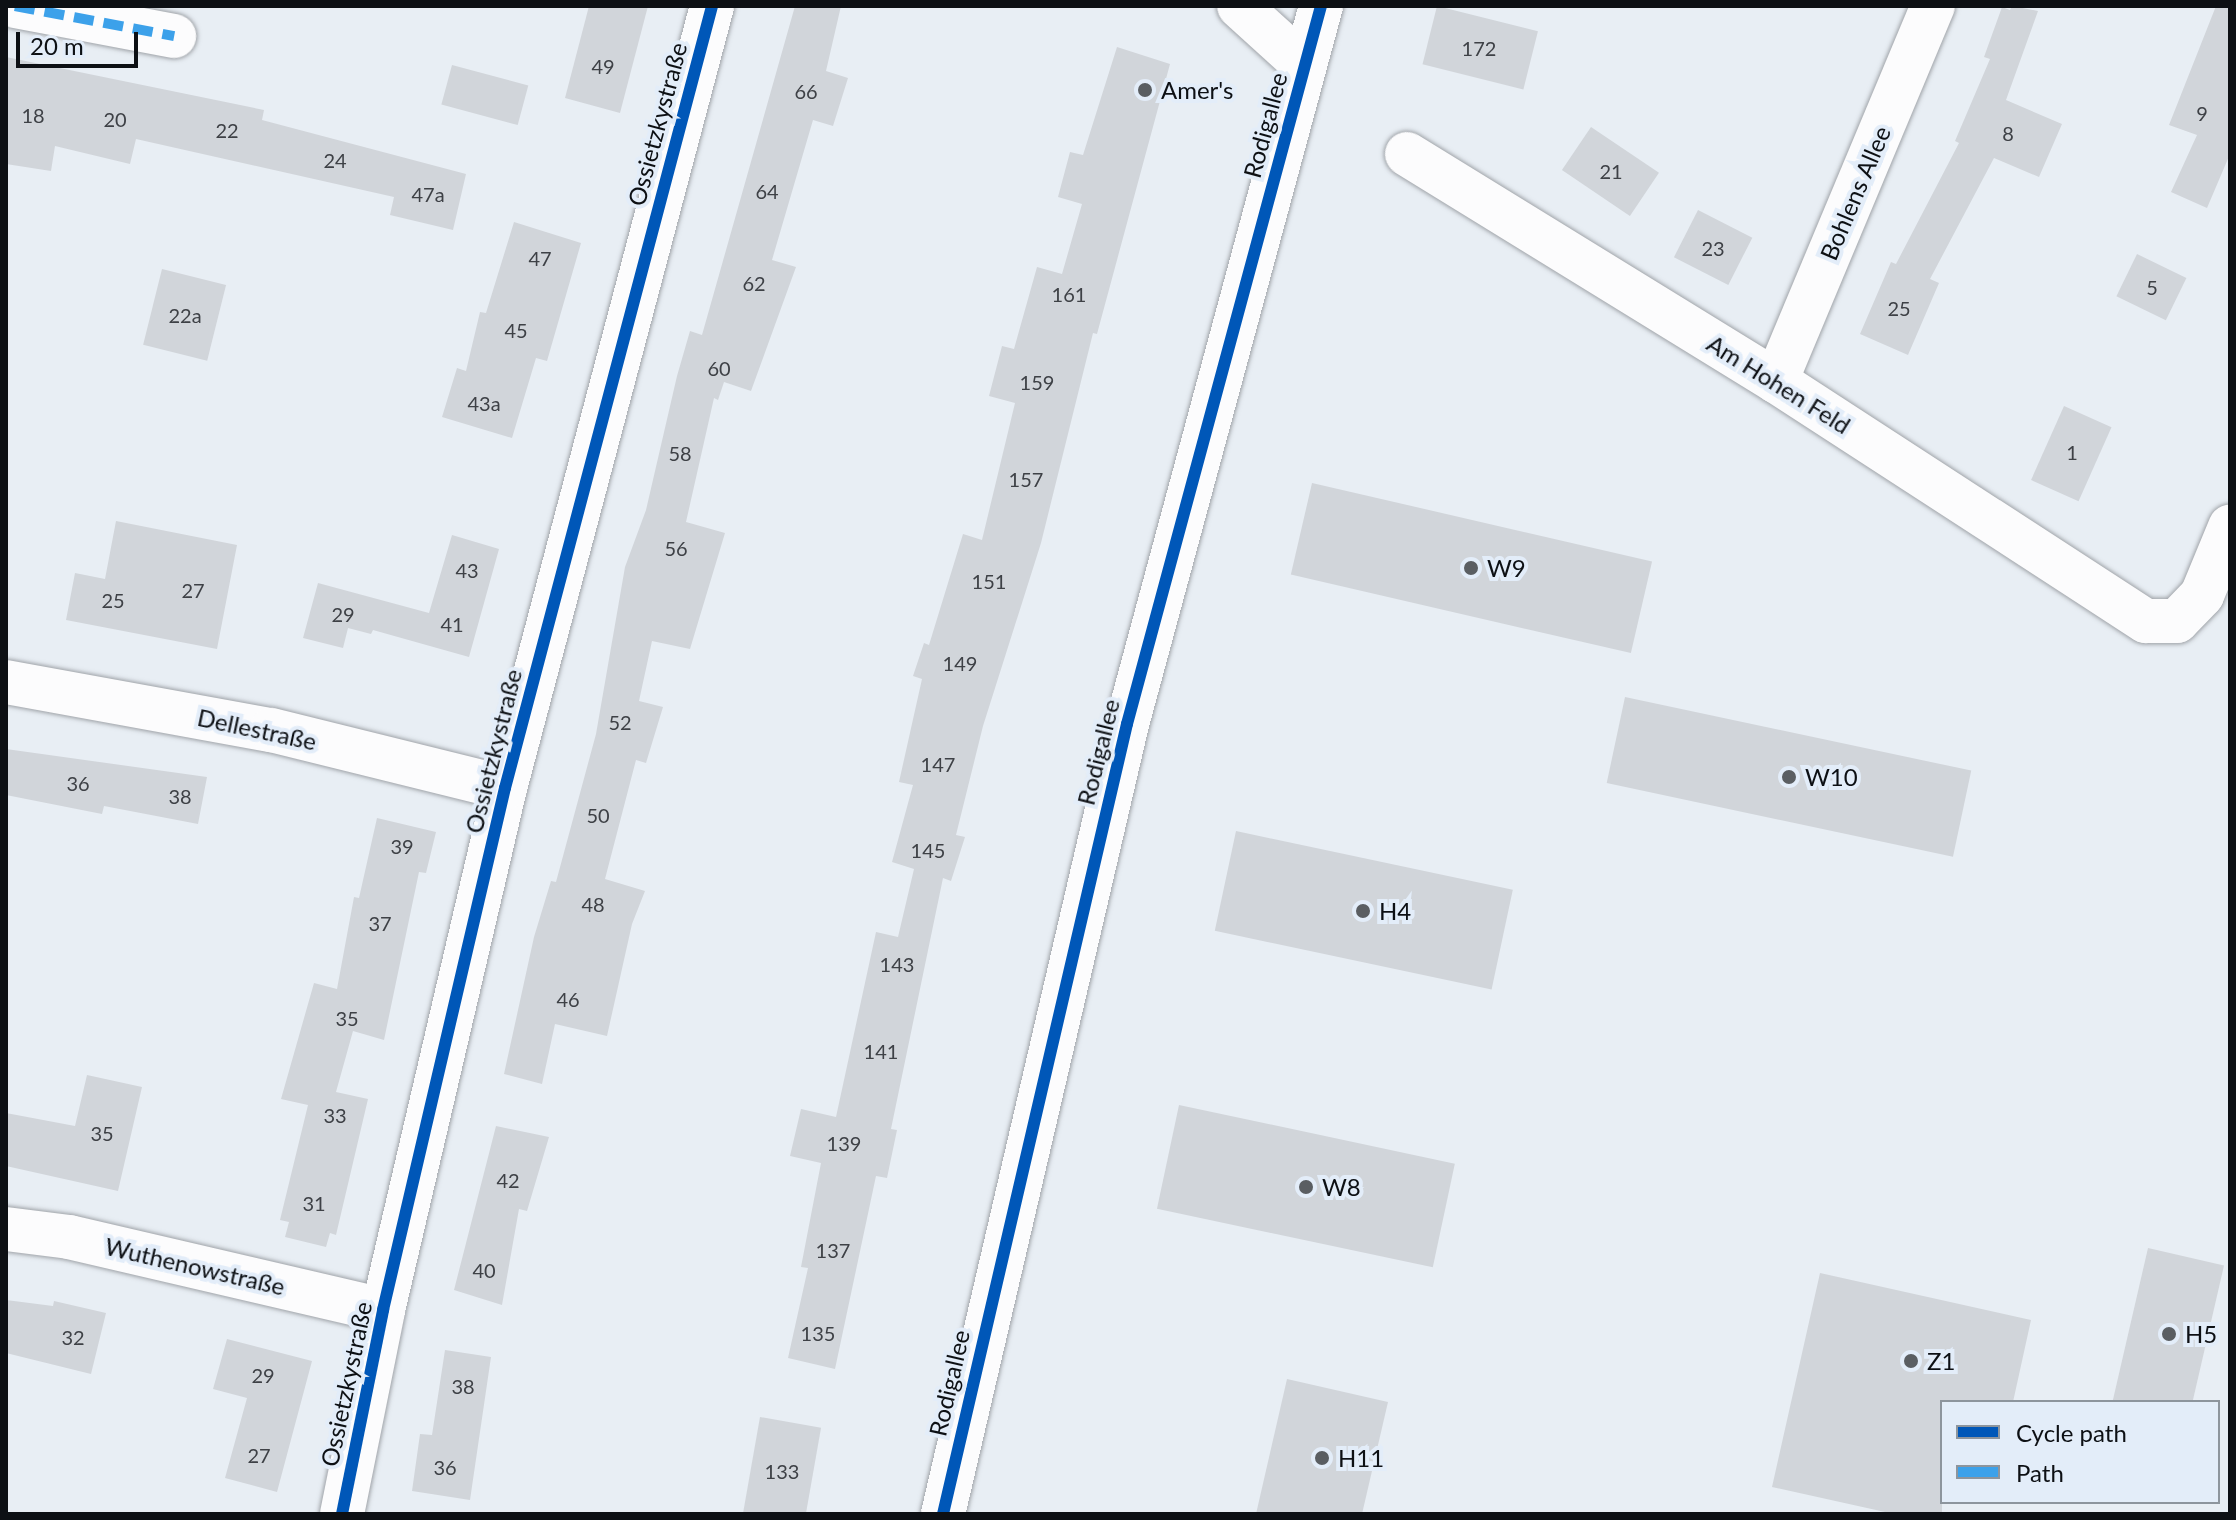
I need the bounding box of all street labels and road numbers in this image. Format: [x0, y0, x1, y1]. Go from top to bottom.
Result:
street label: Ossietzkystraße [621, 39, 693, 209]
street label: Rodigallee [1237, 69, 1293, 181]
street label: Bohlens Allee [1814, 121, 1896, 265]
street label: Am Hohen Feld [1702, 328, 1856, 440]
street label: Ossietzkystraße [459, 666, 527, 836]
street label: Rodigallee [1071, 696, 1125, 808]
street label: Dellestraße [195, 702, 319, 756]
street label: Wuthenowstraße [102, 1231, 288, 1301]
street label: Ossietzkystraße [314, 1299, 378, 1469]
street label: Rodigallee [923, 1327, 975, 1439]

